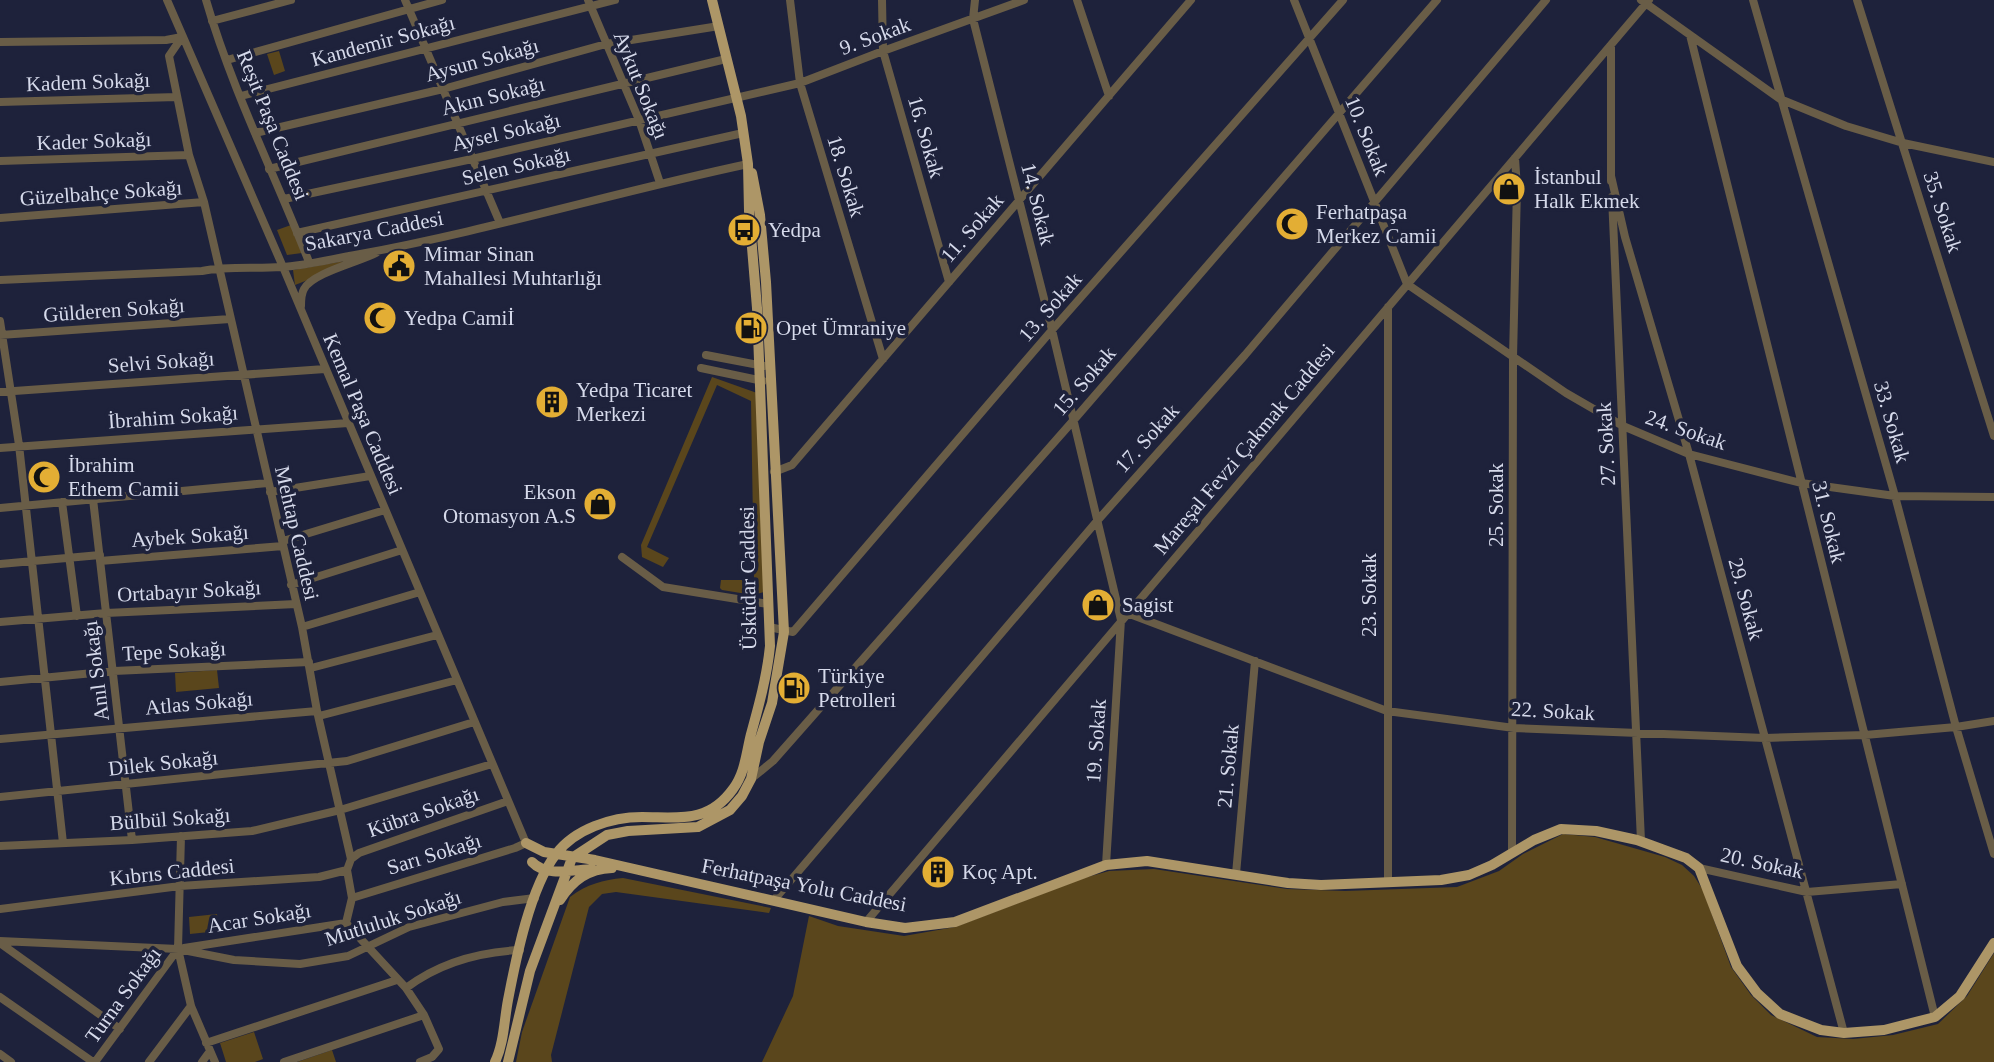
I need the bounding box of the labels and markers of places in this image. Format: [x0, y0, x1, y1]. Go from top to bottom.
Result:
place label: İstanbul Halk Ekmek [1534, 165, 1640, 213]
shop icon: İstanbul Halk Ekmek [1490, 170, 1528, 208]
place label: Ferhatpaşa Merkez Camii [1316, 200, 1437, 248]
mosque icon: Ferhatpaşa Merkez Camii [1273, 205, 1311, 243]
bus stop icon: Yedpa [725, 211, 763, 249]
place label: Yedpa [768, 218, 821, 242]
place label: Mimar Sinan Mahallesi Muhtarlığı [424, 242, 602, 290]
public building icon: Mimar Sinan Mahallesi Muhtarlığı [380, 247, 418, 285]
mosque icon: Yedpa Camiİ [361, 299, 399, 337]
place label: Yedpa Camiİ [404, 306, 514, 330]
fuel station icon: Opet Ümraniye [732, 309, 770, 347]
place label: Opet Ümraniye [776, 316, 906, 340]
place label: Yedpa Ticaret Merkezi [576, 378, 692, 426]
building icon: Yedpa Ticaret Merkezi [533, 383, 571, 421]
place label: İbrahim Ethem Camii [68, 453, 180, 501]
mosque icon: İbrahim Ethem Camii [25, 458, 63, 496]
place label: Ekson Otomasyon A.S [443, 480, 577, 528]
shop icon: Ekson Otomasyon A.S [581, 485, 619, 523]
shop icon: Sagist [1079, 586, 1117, 624]
place label: Sagist [1122, 593, 1174, 617]
place label: Türkiye Petrolleri [818, 664, 896, 712]
fuel station icon: Türkiye Petrolleri [775, 669, 813, 707]
building icon: Koç Apt. [919, 853, 957, 891]
place label: Koç Apt. [962, 860, 1038, 884]

